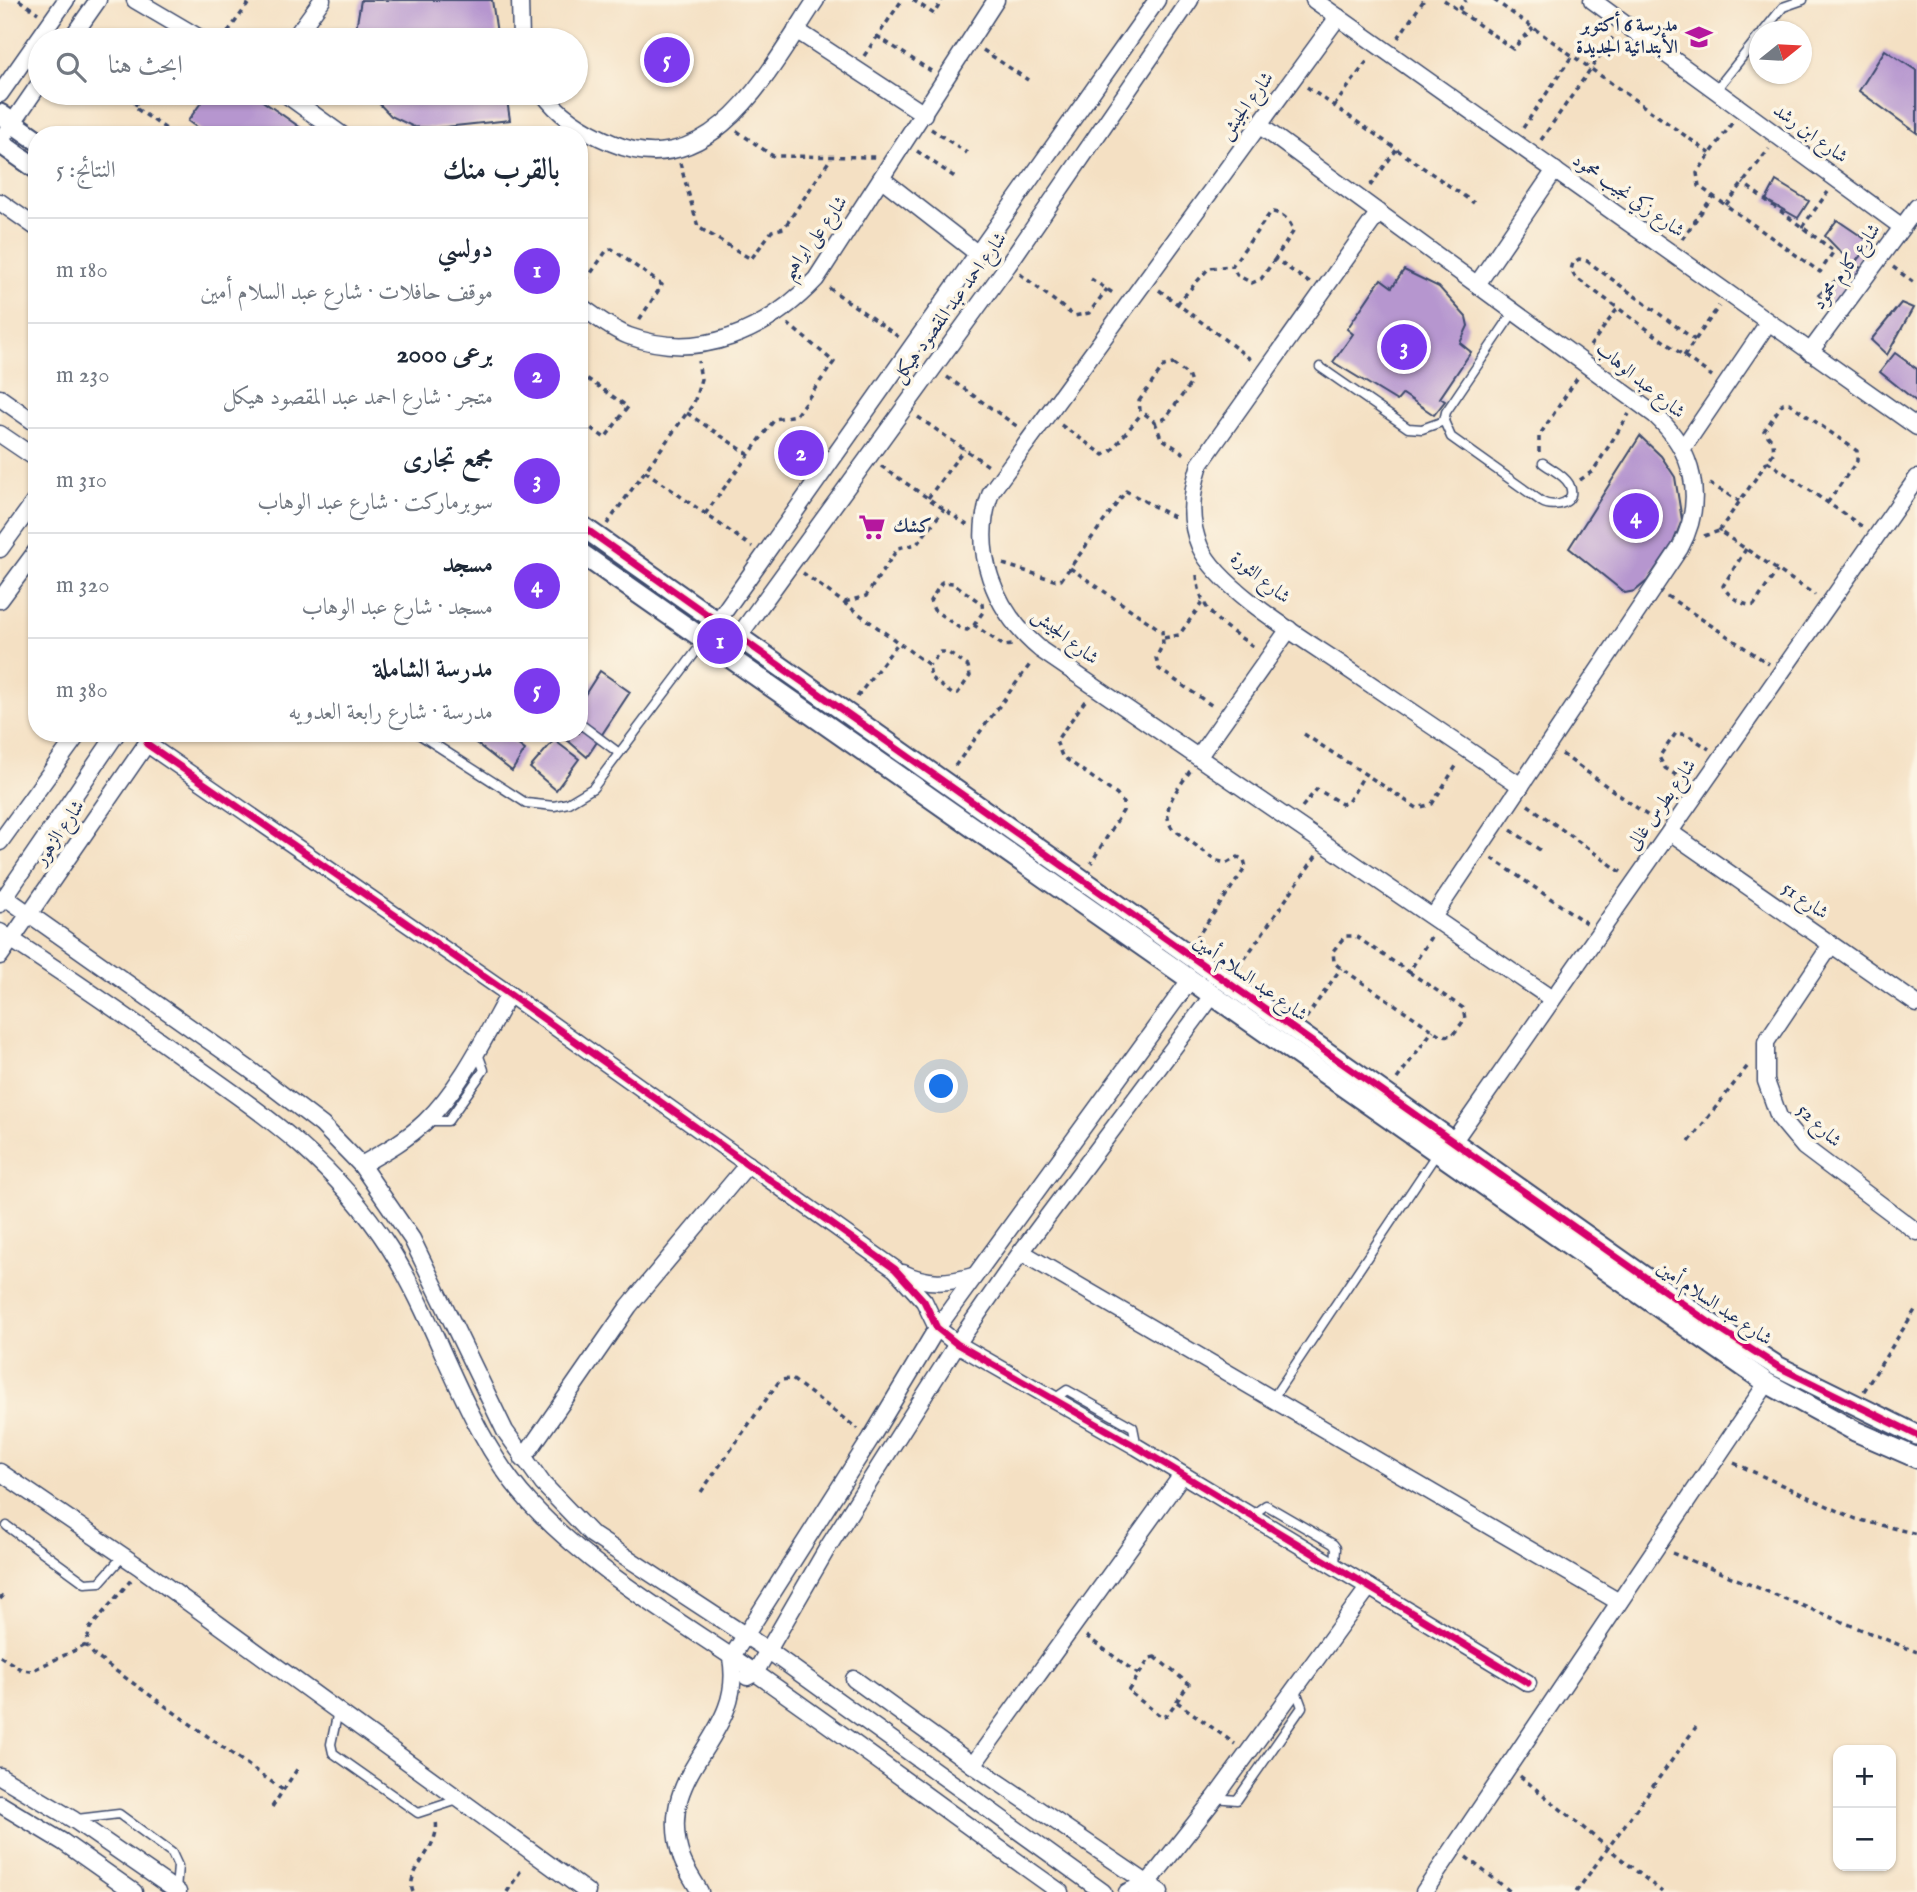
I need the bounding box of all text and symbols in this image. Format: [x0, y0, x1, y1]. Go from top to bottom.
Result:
place label: مدرسة 6 أكتوبر الأبتدائية الجديدة [1576, 11, 1678, 60]
north arrow [1749, 21, 1812, 84]
school or university icon: مدرسة 6 أكتوبر الأبتدائية الجديدة [1684, 22, 1714, 52]
search box [28, 28, 588, 105]
pin: 5 [644, 34, 690, 86]
icon: search [52, 48, 90, 86]
text: ابحث هنا [108, 49, 183, 82]
street label: شارع الجيش [1214, 67, 1281, 146]
street label: شارع ابن رشد [1767, 99, 1852, 171]
street label: شارع زكي نجيب محمود [1566, 148, 1689, 245]
text: بالقرب منك [443, 152, 560, 190]
text: النتائج: 5 [56, 156, 116, 185]
street label: شارع على ابراهيم [777, 191, 858, 288]
street label: شارع كارم محمود [1808, 219, 1889, 317]
street label: شارع احمد عبد المقصود هيكل [887, 228, 1014, 389]
text: دولسي [437, 233, 493, 266]
text: 180 m [56, 256, 108, 285]
text: 1 [533, 256, 541, 285]
text: موقف حافلات · شارع عبد السلام أمين [200, 278, 493, 307]
pin: 3 [1381, 321, 1427, 373]
text: برعى 2000 [396, 338, 493, 371]
street label: شارع عبد الوهاب [1589, 338, 1690, 426]
text: 230 m [56, 361, 110, 390]
text: 2 [532, 361, 542, 390]
text: متجر · شارع احمد عبد المقصود هيكل [223, 383, 493, 412]
pin: 2 [778, 427, 824, 479]
text: مجمع تجارى [403, 443, 493, 476]
text: 310 m [56, 466, 107, 495]
text: 3 [533, 466, 541, 495]
text: سوبرماركت · شارع عبد الوهاب [257, 488, 493, 517]
pin: 4 [1613, 490, 1659, 542]
supermarket icon: كشك [857, 512, 887, 542]
place label: كشك [893, 515, 932, 539]
street label: شارع الثورة [1224, 547, 1295, 611]
text: مسجد [442, 548, 493, 581]
text: 320 m [56, 571, 110, 600]
text: 4 [531, 571, 543, 600]
text: مسجد · شارع عبد الوهاب [301, 593, 493, 622]
street label: شارع الجيش [1025, 603, 1103, 672]
pin: 1 [697, 615, 743, 667]
text: مدرسة الشاملة [374, 653, 493, 686]
text: 380 m [56, 676, 108, 705]
text: 5 [533, 676, 541, 705]
text: مدرسة · شارع رابعة العدويه [288, 698, 493, 727]
street label: شارع بطرس غالى [1622, 755, 1704, 857]
street label: شارع الزهور [28, 796, 92, 873]
street label: شارع 51 [1776, 877, 1833, 927]
street label: شارع عبد السلام أمين [1186, 929, 1313, 1030]
your location [924, 1069, 958, 1103]
street label: شارع 52 [1790, 1099, 1846, 1154]
street label: شارع عبد السلام أمين [1650, 1255, 1778, 1354]
map controls [1833, 1745, 1896, 1871]
button: + [1833, 1745, 1896, 1808]
button: − [1833, 1808, 1896, 1871]

